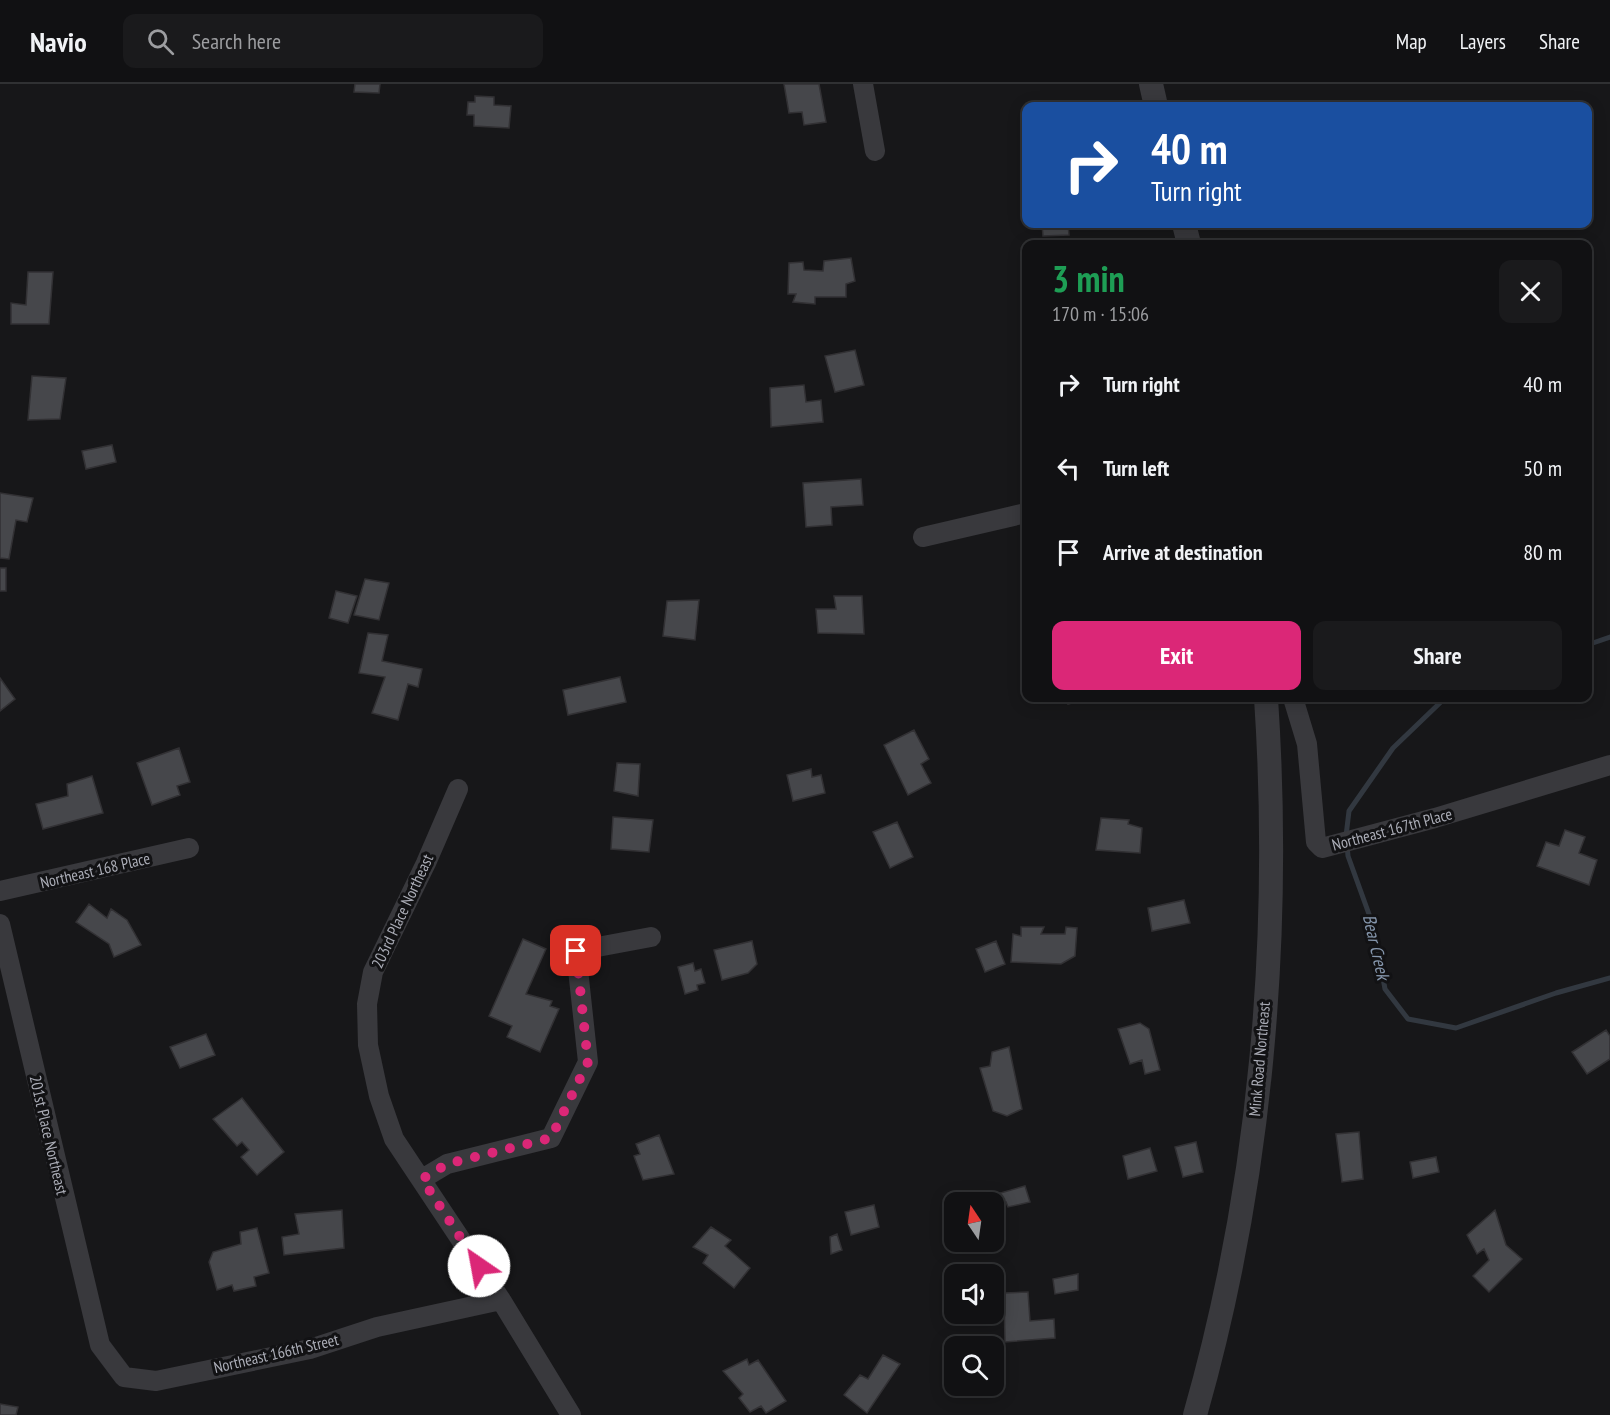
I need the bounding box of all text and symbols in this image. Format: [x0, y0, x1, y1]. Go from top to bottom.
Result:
search box [123, 14, 543, 68]
text: Navio [30, 23, 87, 60]
icon: search [144, 25, 177, 58]
text: Search here [192, 27, 281, 55]
text: Map [1396, 28, 1427, 55]
text: Layers [1460, 28, 1506, 55]
text: Share [1539, 28, 1580, 55]
text: 40 m [1151, 121, 1228, 176]
icon: right [1052, 126, 1130, 204]
text: Turn right [1151, 174, 1242, 208]
text: 3 min [1052, 255, 1125, 302]
button: close [1499, 260, 1562, 323]
text: 170 m · 15:06 [1052, 301, 1149, 327]
icon: right [1052, 368, 1085, 401]
text: Turn right [1103, 370, 1180, 398]
text: 40 m [1523, 370, 1562, 398]
icon: left [1052, 452, 1085, 485]
text: Turn left [1103, 454, 1169, 482]
text: 50 m [1523, 454, 1562, 482]
icon: arrive [1052, 536, 1085, 569]
text: Arrive at destination [1103, 538, 1263, 566]
text: 80 m [1523, 538, 1562, 566]
button: Exit [1052, 621, 1301, 690]
button: Share [1313, 621, 1562, 690]
street label: Northeast 167th Place [1330, 803, 1454, 855]
street label: Northeast 168 Place [38, 848, 152, 892]
street label: 203rd Place Northeast [367, 850, 437, 971]
water label: Bear Creek [1358, 912, 1396, 984]
pin [550, 925, 601, 976]
icon: arrive [559, 934, 592, 967]
street label: Mink Road Northeast [1244, 1000, 1274, 1117]
street label: 201st Place Northeast [26, 1073, 73, 1197]
north arrow [944, 1192, 1004, 1252]
map controls [944, 1192, 1004, 1396]
position arrow [447, 1234, 511, 1298]
button: sound [944, 1264, 1004, 1324]
street label: Northeast 166th Street [212, 1329, 341, 1377]
button: search [944, 1336, 1004, 1396]

